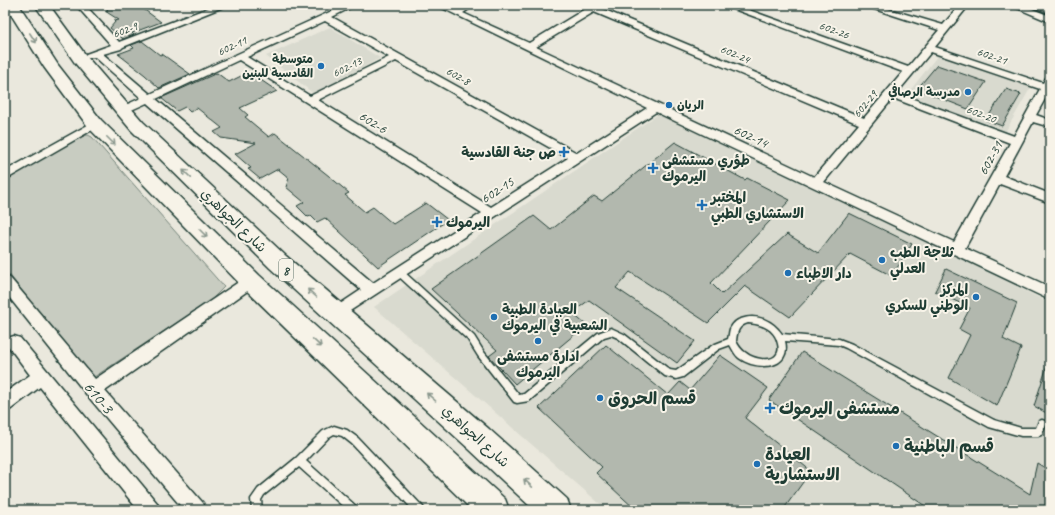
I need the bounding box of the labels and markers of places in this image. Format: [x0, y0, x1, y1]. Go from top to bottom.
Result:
place label: متوسطة القادسية للبنين [242, 51, 313, 81]
marker: متوسطة القادسية للبنين [316, 61, 326, 71]
place label: مدرسة الرصافي [888, 83, 960, 101]
marker: مدرسة الرصافي [963, 87, 973, 97]
place label: الريان [677, 97, 704, 113]
marker: الريان [664, 100, 674, 110]
place label: ص جنة القادسية [461, 144, 556, 161]
marker: ص جنة القادسية [559, 147, 569, 157]
place label: طؤري مستشفى اليرموك [662, 152, 750, 186]
marker: طؤري مستشفى اليرموك [647, 162, 659, 174]
place label: المختبر الاستشاري الطبي [709, 189, 804, 226]
marker: المختبر الاستشاري الطبي [696, 199, 708, 211]
place label: اليرموك [446, 214, 490, 232]
marker: اليرموك [431, 216, 443, 228]
place label: ثلاجة الطب العدلي [890, 244, 954, 281]
marker: ثلاجة الطب العدلي [877, 255, 887, 265]
place label: دار الاطباء [796, 265, 852, 282]
marker: دار الاطباء [783, 268, 793, 278]
place label: المركز الوطني للسكري [885, 281, 968, 318]
marker: المركز الوطني للسكري [971, 292, 981, 302]
place label: العيادة الطبية الشعبية في اليرموك [502, 301, 608, 336]
marker: العيادة الطبية الشعبية في اليرموك [489, 312, 499, 322]
marker: ادارة مستشفى اليرموك [533, 336, 543, 346]
place label: ادارة مستشفى اليرموك [497, 348, 579, 382]
place label: قسم الحروق [608, 388, 696, 411]
marker: قسم الحروق [595, 393, 605, 403]
place label: مستشفى اليرموك [779, 398, 900, 420]
marker: مستشفى اليرموك [764, 402, 776, 414]
place label: قسم الباطنية [904, 436, 994, 459]
marker: قسم الباطنية [891, 441, 901, 451]
place label: العيادة الاستشارية [765, 444, 840, 485]
marker: العيادة الاستشارية [752, 459, 762, 469]

